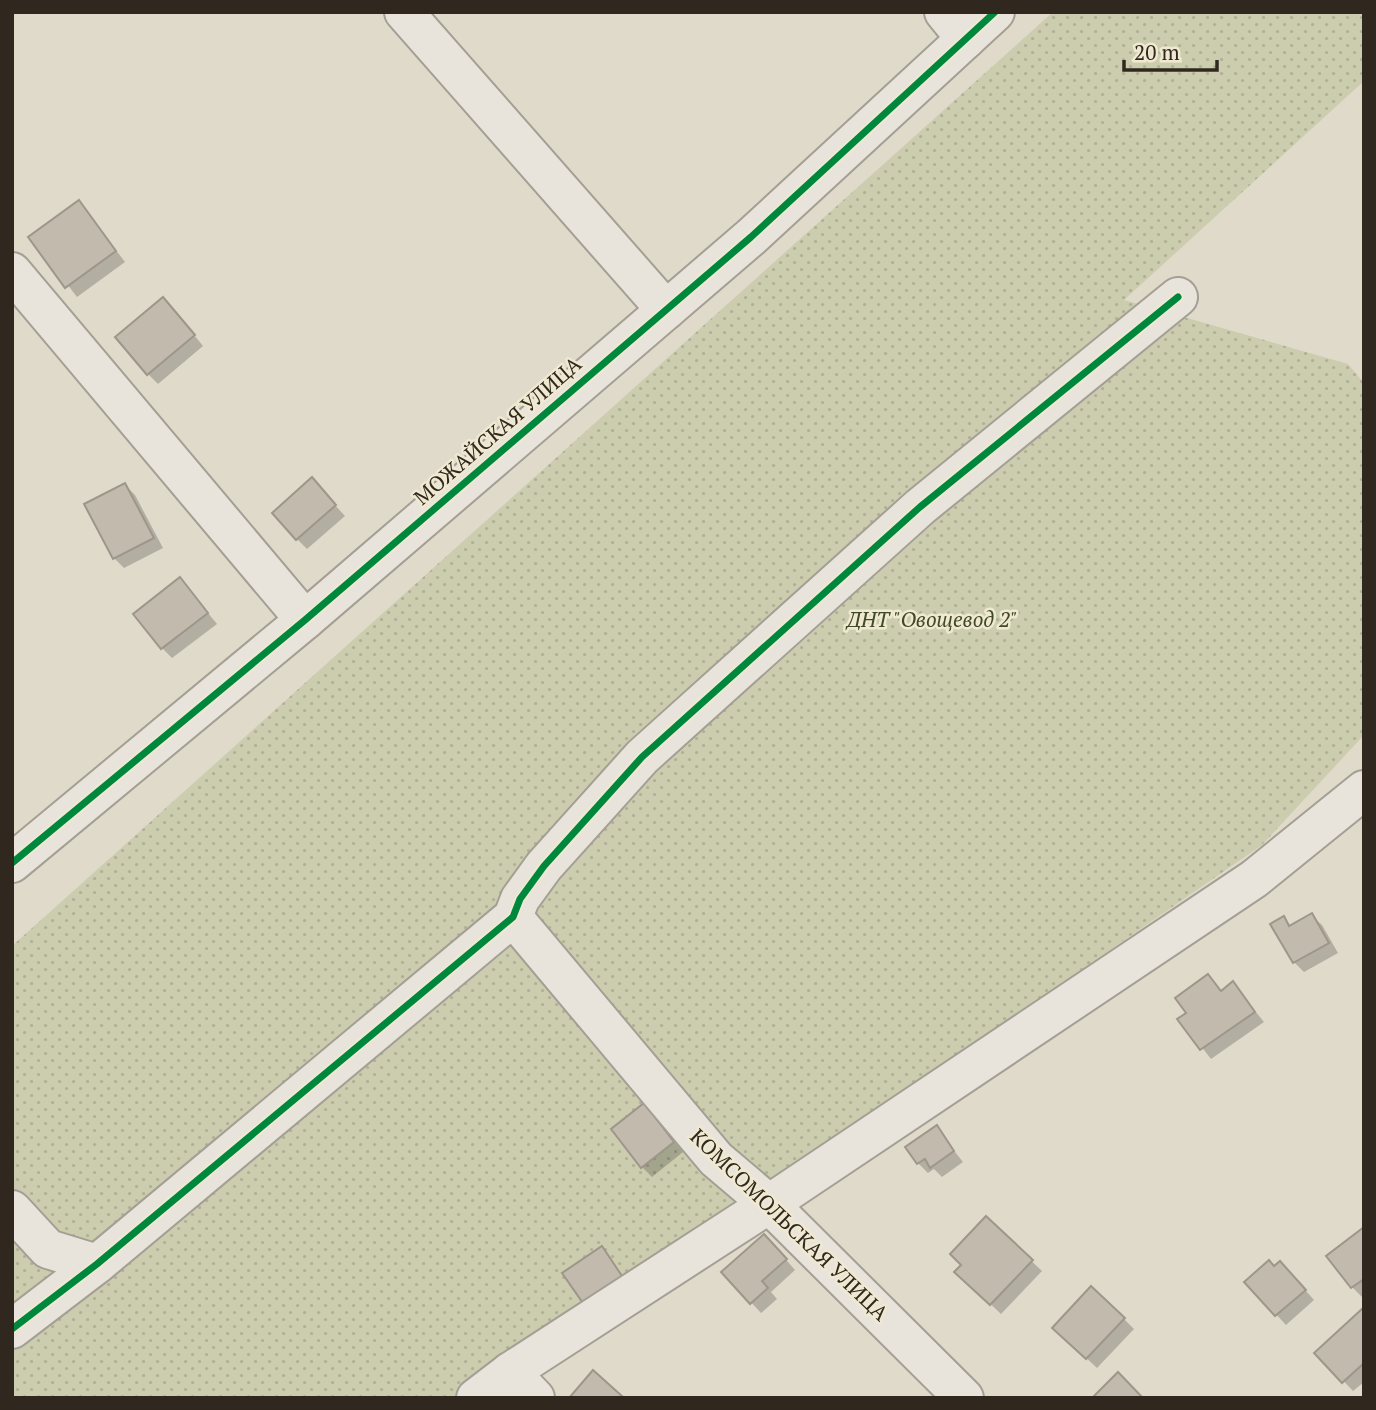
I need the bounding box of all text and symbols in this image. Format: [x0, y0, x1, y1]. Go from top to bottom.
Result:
scale bar [1124, 28, 1217, 72]
text: 20 m [1134, 38, 1180, 66]
street label: МОЖАЙСКАЯ УЛИЦА [408, 349, 588, 511]
park label: ДНТ "Овощевод 2" [845, 605, 1017, 633]
street label: КОМСОМОЛЬСКАЯ УЛИЦА [685, 1122, 895, 1327]

